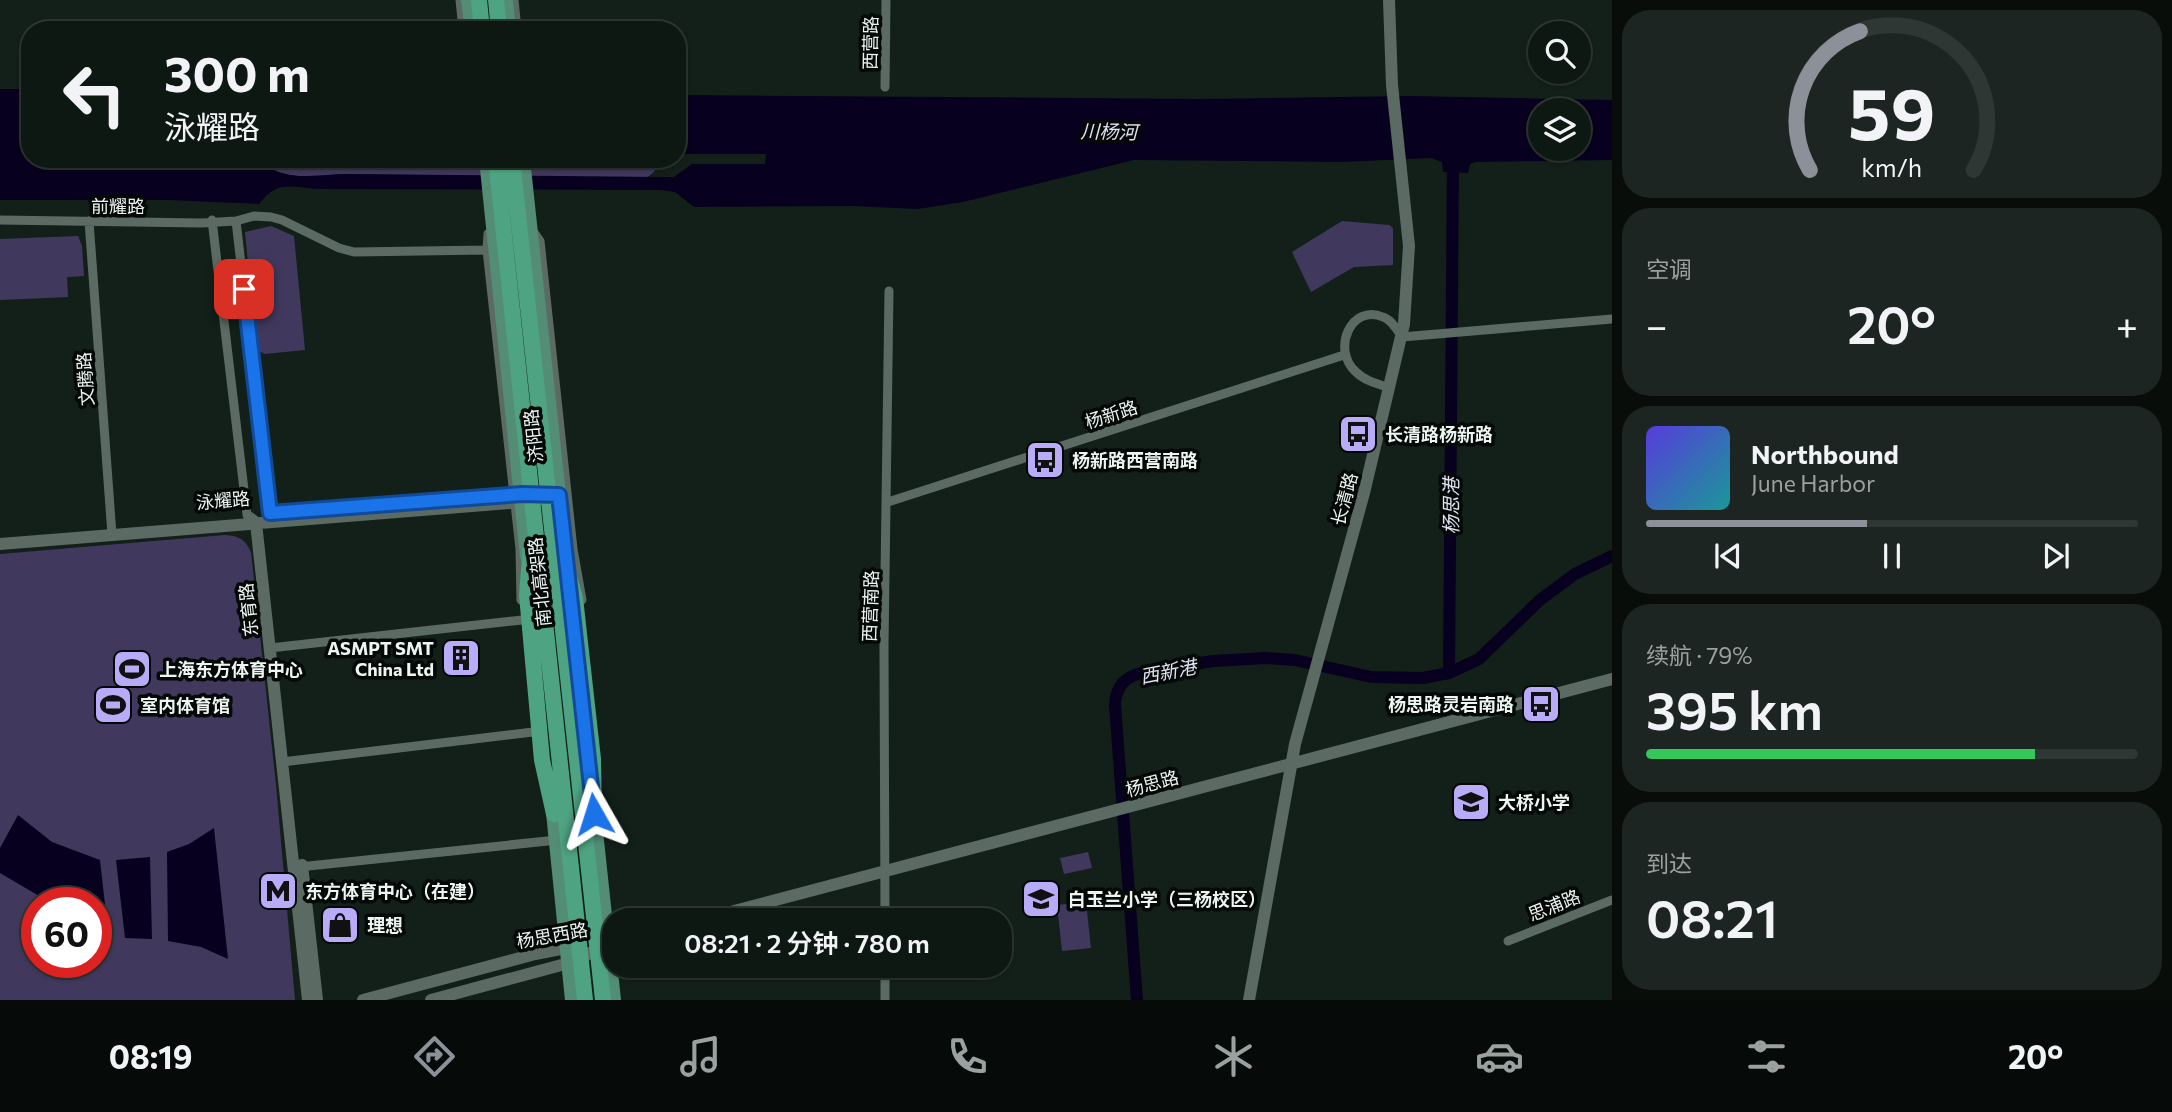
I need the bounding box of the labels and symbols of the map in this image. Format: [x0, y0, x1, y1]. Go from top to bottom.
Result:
street label: 西营路 [859, 16, 881, 70]
water label: 川杨河 [1080, 119, 1142, 143]
street label: 前耀路 [91, 195, 145, 217]
pin [214, 259, 274, 319]
street label: 文腾路 [72, 351, 98, 407]
street label: 杨新路 [1082, 395, 1140, 433]
street label: 济阳路 [519, 408, 547, 464]
bus stop icon: 长清路杨新路 [1337, 413, 1379, 455]
place label: 长清路杨新路 [1385, 423, 1493, 445]
bus stop icon: 杨新路西营南路 [1024, 439, 1066, 481]
place label: 杨新路西营南路 [1072, 449, 1198, 471]
street label: 长清路 [1326, 470, 1362, 528]
water label: 杨思港 [1439, 475, 1462, 535]
street label: 泳耀路 [195, 487, 251, 513]
street label: 南北高架路 [523, 536, 555, 628]
street label: 西营南路 [858, 570, 882, 642]
street label: 东育路 [234, 582, 262, 638]
place label: ASMPT SMT China Ltd [327, 637, 434, 680]
building icon: ASMPT SMT China Ltd [440, 637, 482, 679]
sports icon: 上海东方体育中心 [111, 648, 153, 690]
water label: 西新港 [1138, 654, 1201, 688]
place label: 上海东方体育中心 [159, 658, 303, 680]
bus stop icon: 杨思路灵岩南路 [1520, 683, 1562, 725]
sports icon: 室内体育馆 [92, 684, 134, 726]
place label: 杨思路灵岩南路 [1388, 693, 1514, 715]
place label: 室内体育馆 [140, 694, 230, 716]
street label: 杨思路 [1123, 765, 1181, 801]
position arrow [557, 777, 631, 851]
school or university icon: 大桥小学 [1450, 781, 1492, 823]
place label: 大桥小学 [1498, 791, 1570, 813]
metro station icon: 东方体育中心（在建） [257, 870, 299, 912]
school or university icon: 白玉兰小学（三杨校区） [1020, 878, 1062, 920]
place label: 东方体育中心（在建） [305, 880, 485, 902]
street label: 思浦路 [1525, 885, 1583, 925]
speed limit sign: 60 [21, 887, 112, 978]
place label: 白玉兰小学（三杨校区） [1068, 888, 1266, 910]
shop icon: 理想 [319, 904, 361, 946]
place label: 理想 [367, 914, 403, 936]
street label: 杨思西路 [515, 918, 589, 952]

